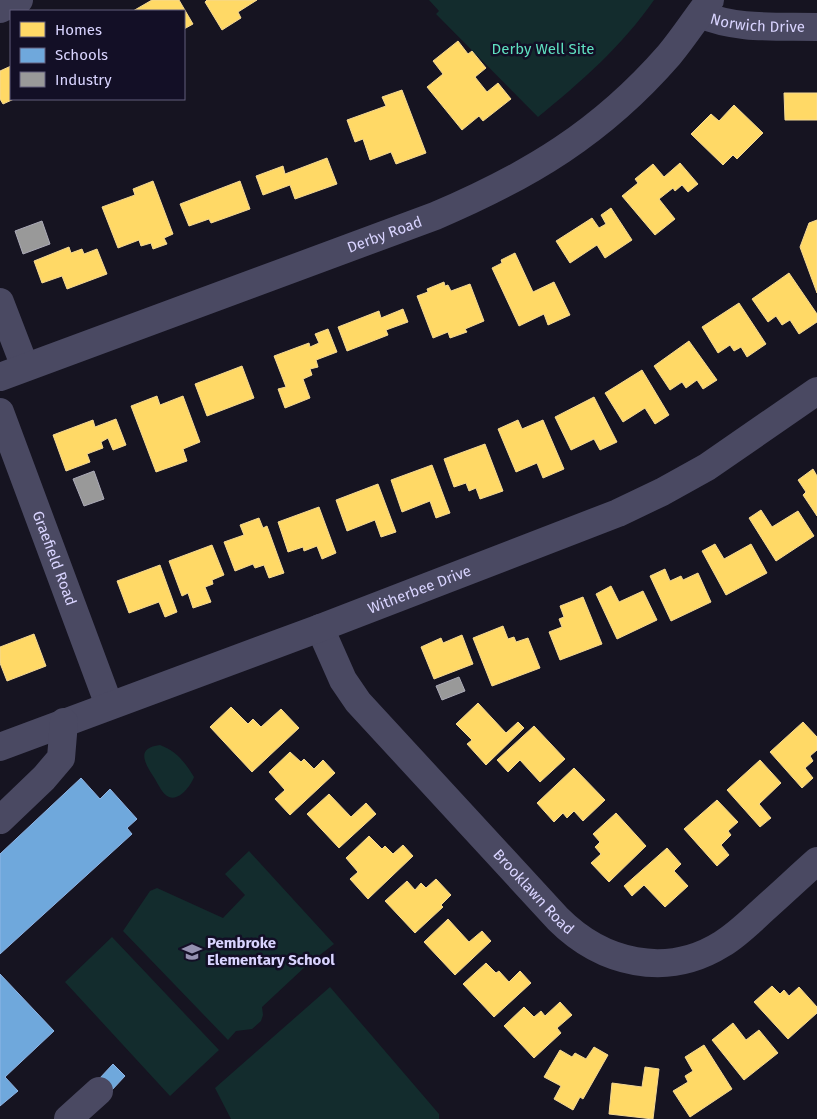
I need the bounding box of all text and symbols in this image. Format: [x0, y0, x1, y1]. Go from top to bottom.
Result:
legend [10, 10, 185, 100]
street label: Norwich Drive [708, 10, 805, 36]
text: Homes [55, 21, 102, 39]
park label: Derby Well Site [492, 40, 594, 58]
text: Schools [55, 46, 108, 64]
text: Industry [55, 71, 112, 89]
street label: Derby Road [345, 213, 424, 257]
street label: Graefield Road [29, 508, 80, 608]
street label: Witherbee Drive [365, 562, 474, 618]
street label: Brooklawn Road [489, 845, 578, 938]
place label: Pembroke Elementary School [207, 934, 335, 969]
school or university icon: Pembroke Elementary School [181, 941, 203, 963]

